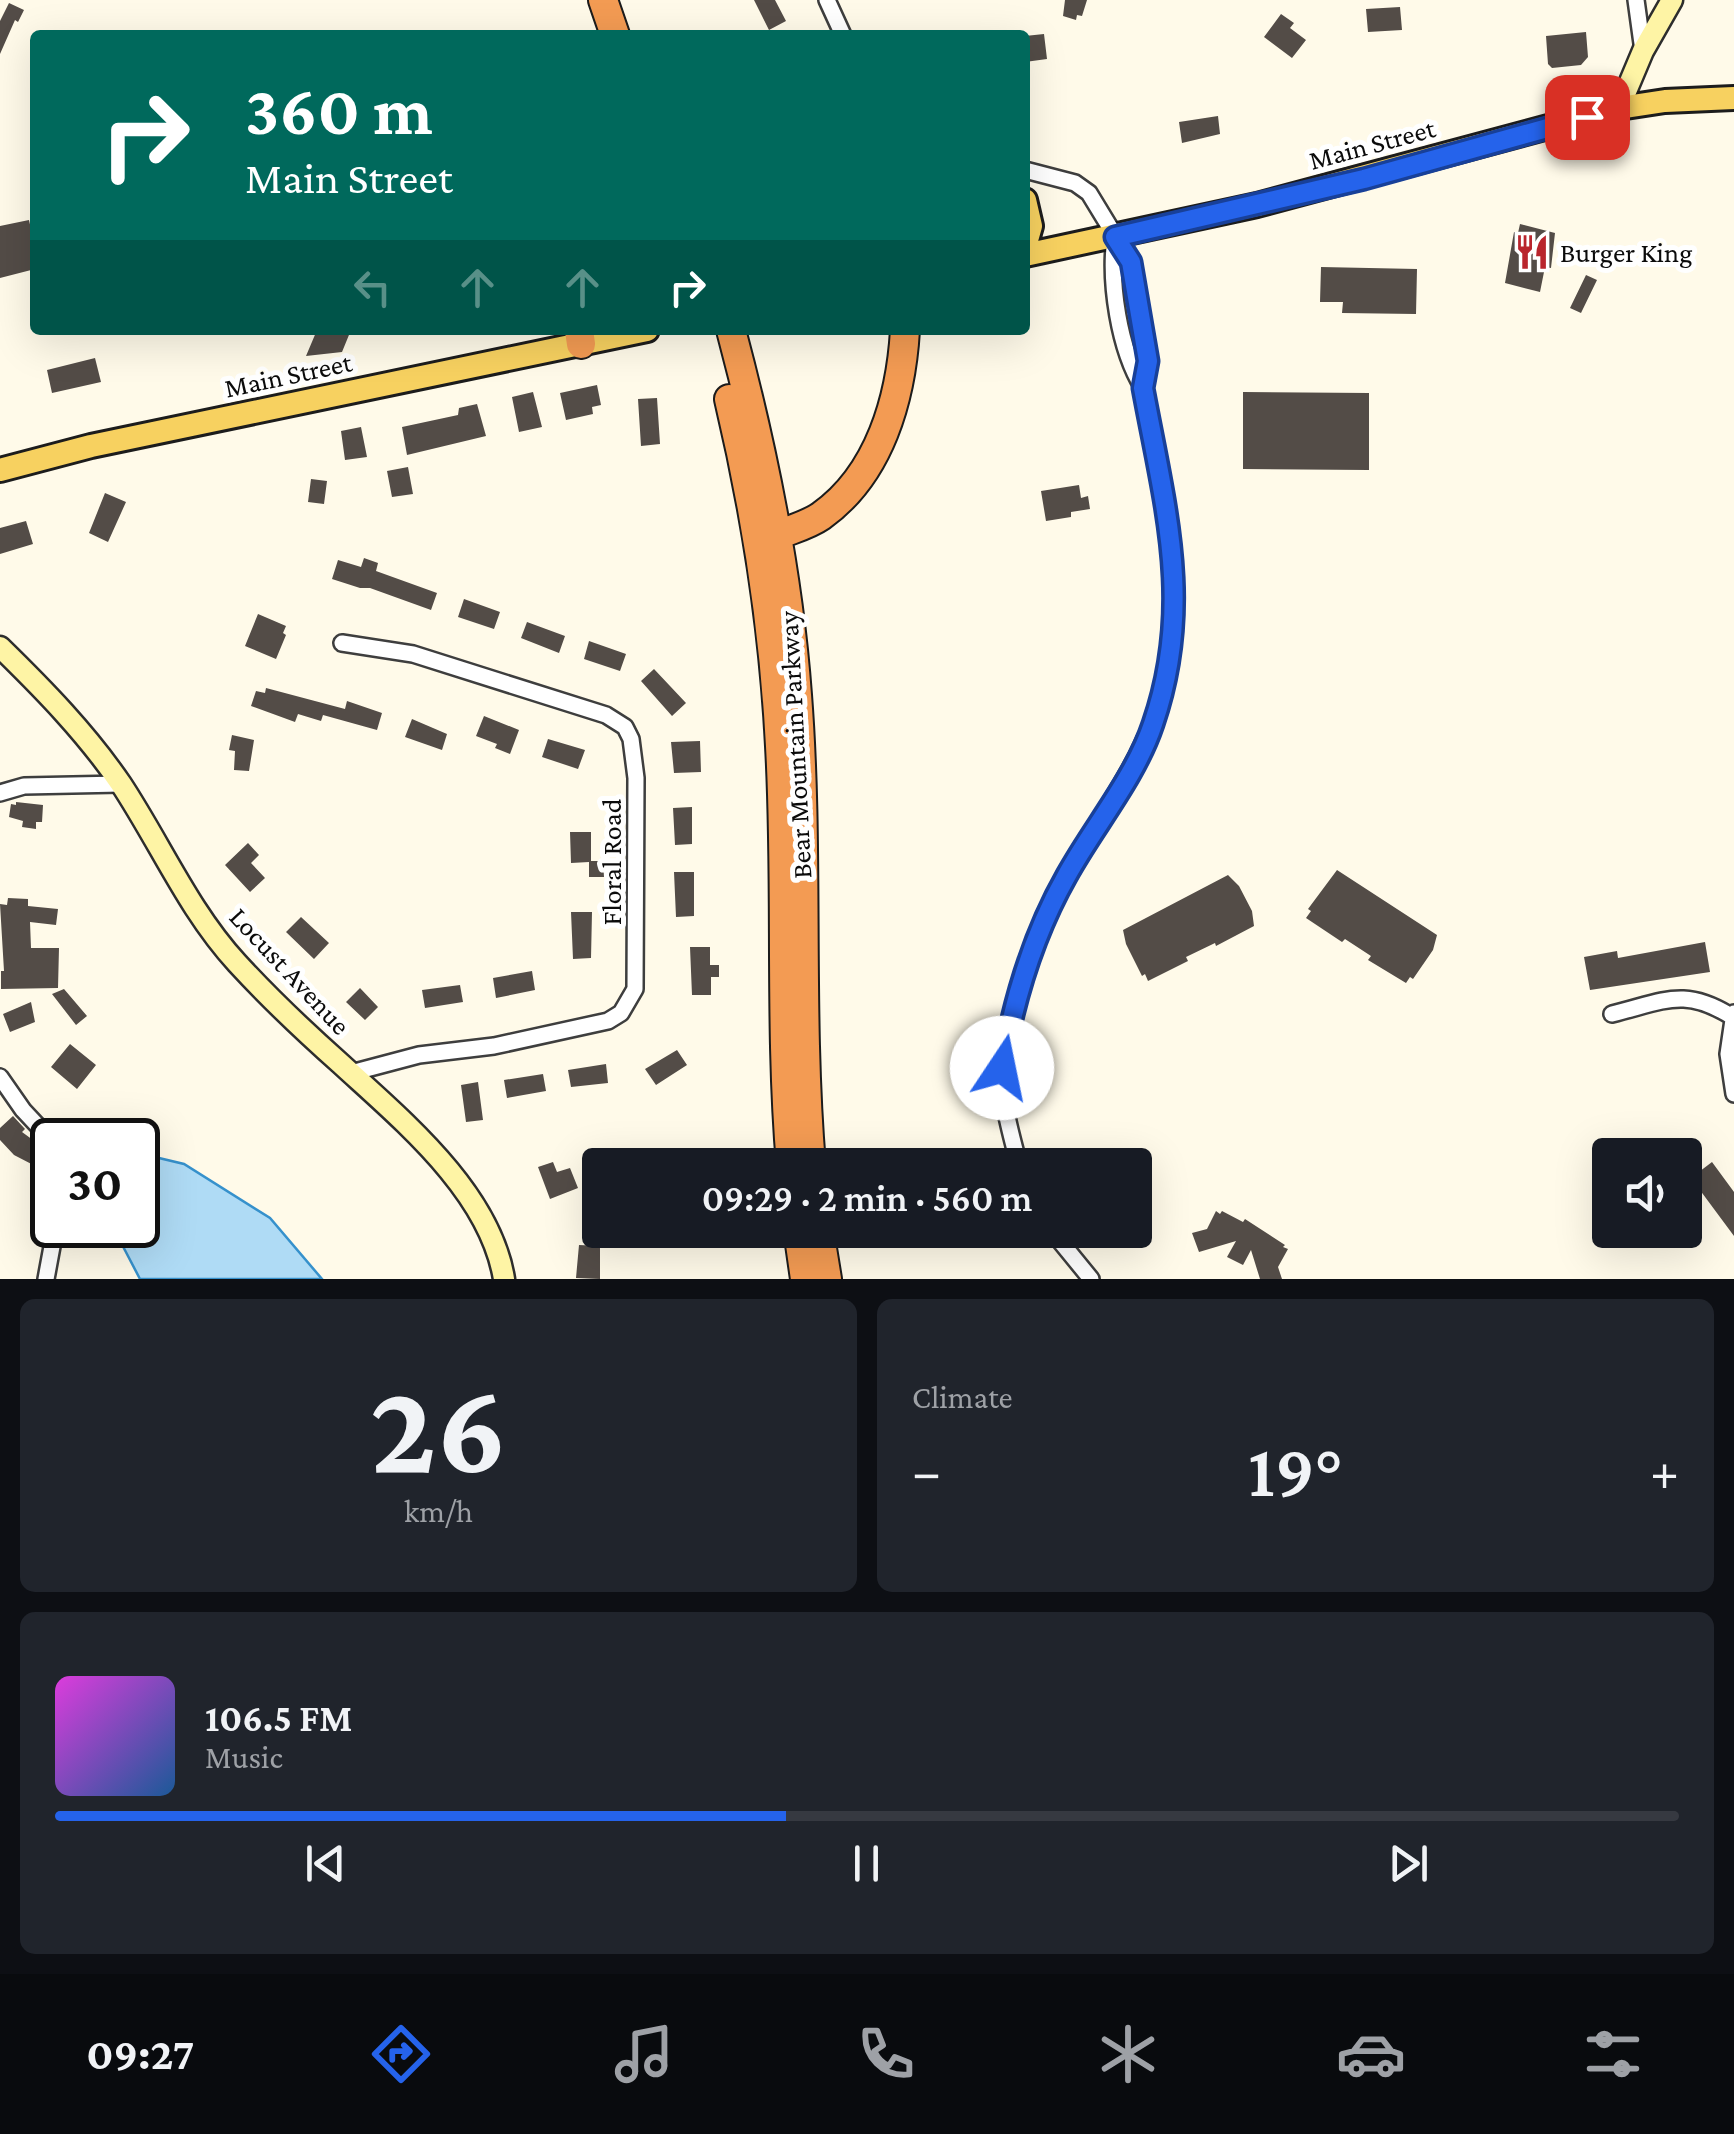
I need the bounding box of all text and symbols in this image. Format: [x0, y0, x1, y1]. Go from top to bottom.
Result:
icon: right [80, 70, 210, 200]
text: 360 m [245, 71, 433, 149]
pin [1545, 75, 1630, 160]
icon: arrive [1560, 90, 1615, 145]
street label: Main Street [1305, 112, 1439, 176]
text: Main Street [245, 153, 453, 203]
restaurant icon: Burger King [1513, 233, 1551, 271]
place label: Burger King [1560, 237, 1693, 268]
icon: left [345, 260, 400, 315]
icon: ahead [450, 260, 505, 315]
icon: ahead [555, 260, 610, 315]
icon: right [660, 260, 715, 315]
street label: Main Street [221, 346, 355, 404]
street label: Bear Mountain Parkway [772, 609, 817, 880]
street label: Floral Road [596, 798, 627, 925]
street label: Locust Avenue [223, 901, 357, 1041]
position arrow [950, 1016, 1054, 1120]
speed limit sign: 30 [30, 1118, 160, 1248]
map controls [1592, 1138, 1702, 1248]
button: sound [1592, 1138, 1702, 1248]
text: 09:29 · 2 min · 560 m [702, 1177, 1032, 1219]
text: 26 [370, 1355, 507, 1500]
text: Climate [912, 1379, 1013, 1415]
text: 19° [1248, 1429, 1343, 1512]
text: − [912, 1441, 941, 1502]
text: + [1650, 1441, 1679, 1502]
text: km/h [404, 1493, 473, 1529]
text: 106.5 FM [205, 1697, 352, 1739]
text: Music [205, 1739, 283, 1775]
icon: previous [298, 1836, 353, 1891]
icon: pause [839, 1836, 894, 1891]
icon: next [1381, 1836, 1436, 1891]
icon: directions [366, 2019, 436, 2089]
icon: music [609, 2019, 679, 2089]
icon: phone [851, 2019, 921, 2089]
icon: climate [1093, 2019, 1163, 2089]
icon: car [1336, 2019, 1406, 2089]
icon: filters [1578, 2019, 1648, 2089]
text: 09:27 [86, 2029, 194, 2079]

